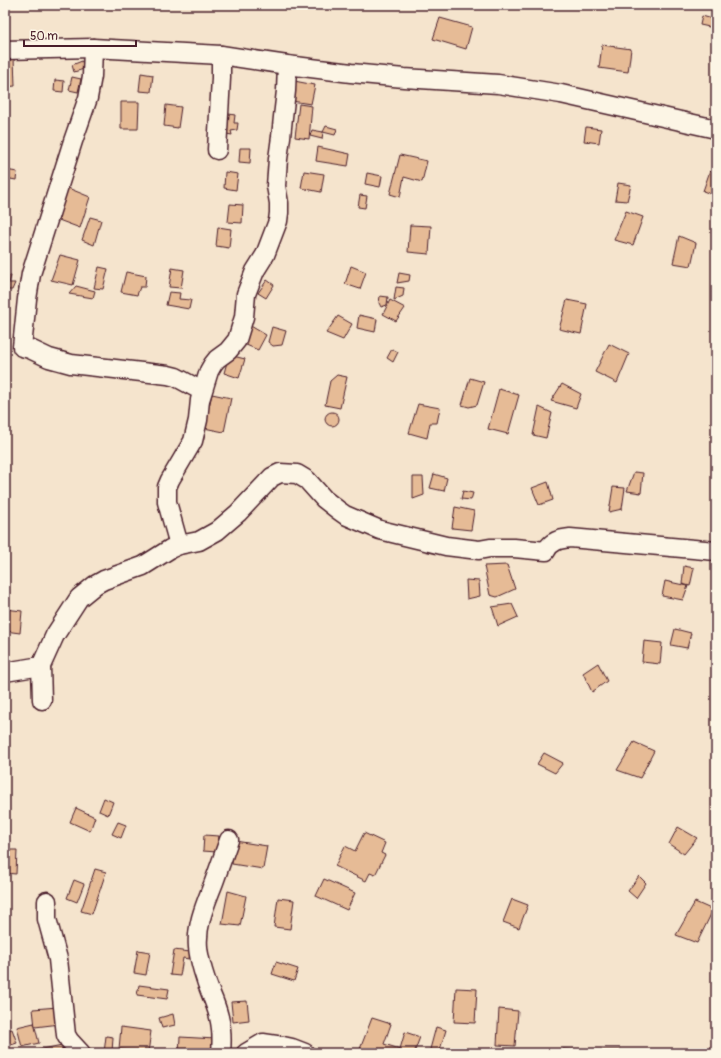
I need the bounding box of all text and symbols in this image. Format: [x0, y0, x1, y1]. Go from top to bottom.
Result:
scale bar [24, 22, 136, 48]
text: 50 m [30, 29, 58, 44]

